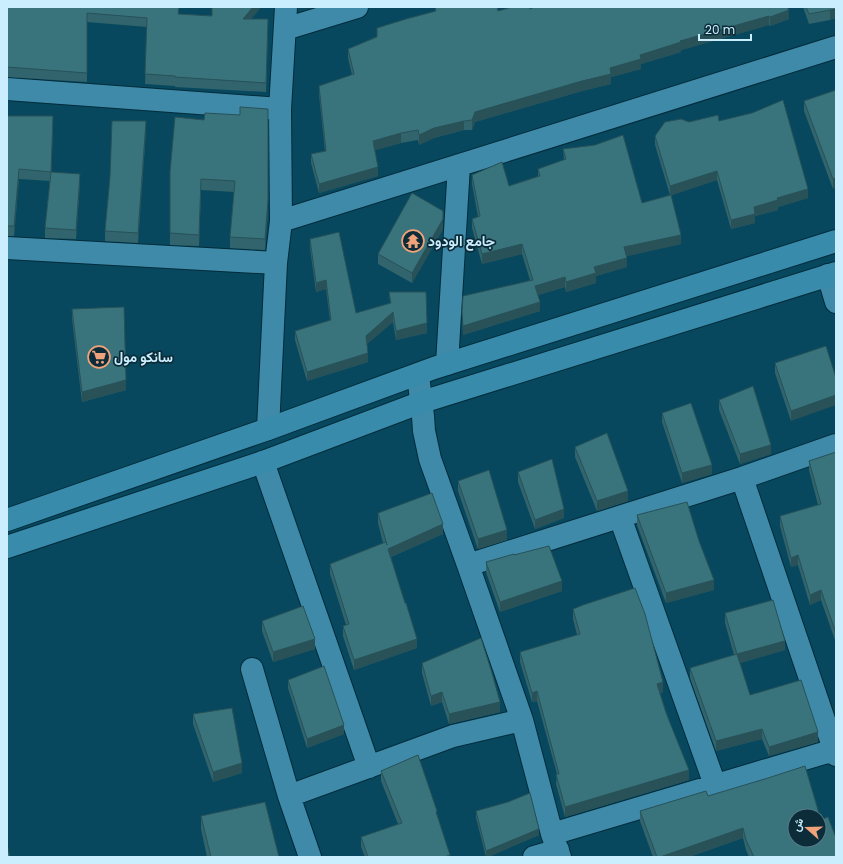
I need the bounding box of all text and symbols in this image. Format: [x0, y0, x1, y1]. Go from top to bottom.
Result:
scale bar [699, 16, 751, 42]
text: 20 m [705, 21, 735, 38]
temple icon: جامع الودود [400, 228, 426, 254]
place label: جامع الودود [428, 231, 496, 251]
supermarket icon: سانكو مول [86, 344, 112, 370]
place label: سانكو مول [114, 347, 173, 367]
north arrow [787, 808, 827, 848]
text: ش [788, 816, 807, 834]

